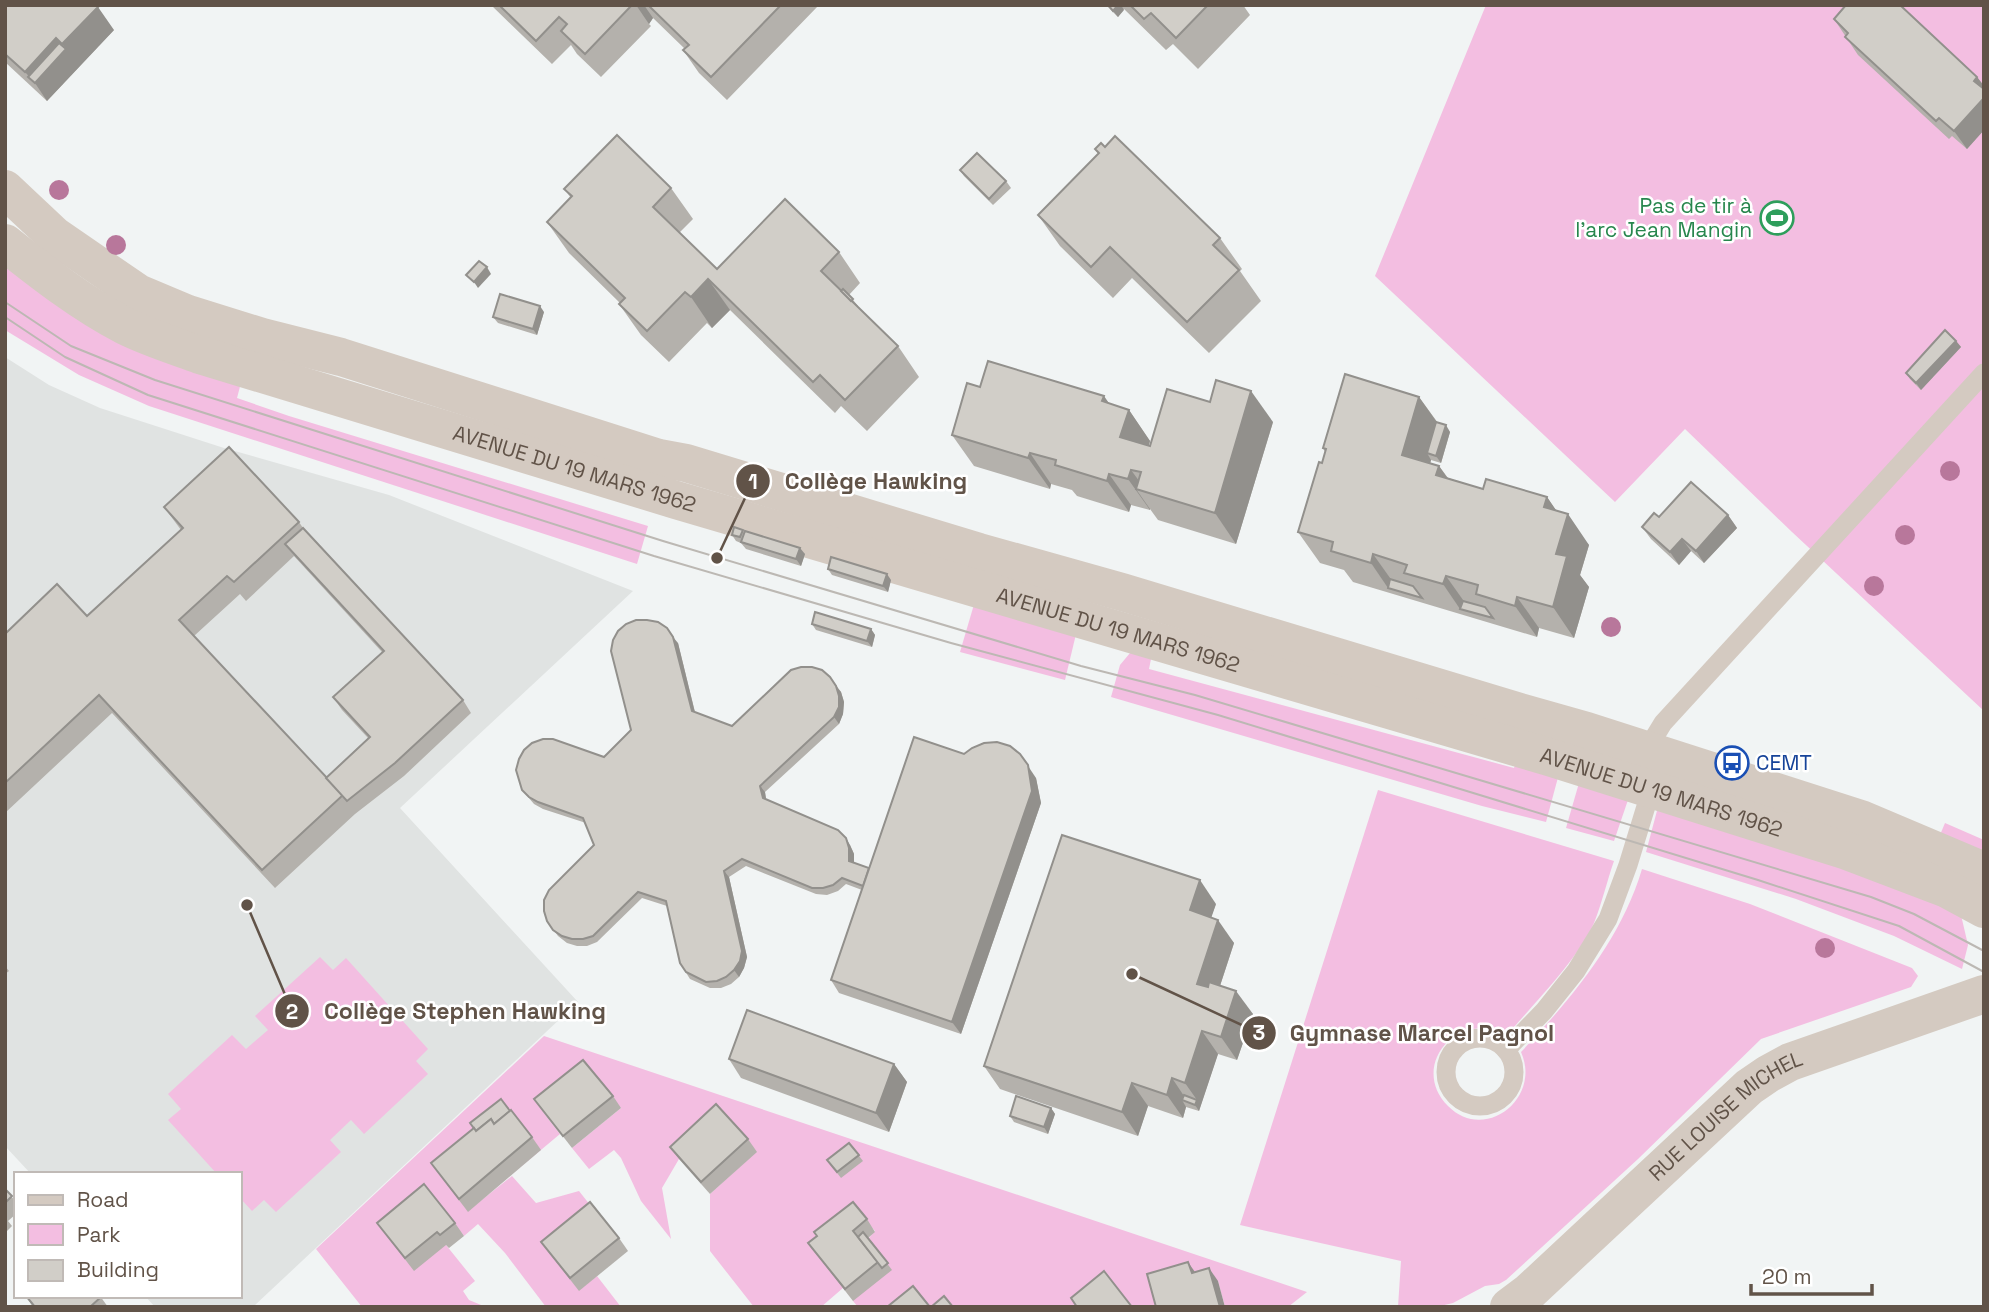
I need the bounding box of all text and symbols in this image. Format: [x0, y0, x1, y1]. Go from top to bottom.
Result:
place label: Pas de tir à l'arc Jean Mangin [1575, 192, 1752, 243]
sports icon: Pas de tir à l'arc Jean Mangin [1758, 199, 1796, 237]
street label: AVENUE DU 19 MARS 1962 [450, 419, 699, 518]
callout: Collège Hawking [736, 459, 981, 503]
text: Collège Hawking [785, 466, 967, 496]
text: 1 [748, 468, 758, 495]
street label: AVENUE DU 19 MARS 1962 [993, 581, 1243, 678]
street label: AVENUE DU 19 MARS 1962 [1537, 741, 1786, 843]
bus stop icon: CEMT [1713, 744, 1751, 782]
place label: CEMT [1756, 749, 1812, 776]
callout: Collège Stephen Hawking [275, 989, 620, 1033]
text: Collège Stephen Hawking [324, 996, 606, 1026]
text: 2 [286, 998, 298, 1025]
callout: Gymnase Marcel Pagnol [1241, 1011, 1569, 1055]
text: Gymnase Marcel Pagnol [1290, 1018, 1554, 1048]
text: 3 [1253, 1019, 1265, 1046]
street label: RUE LOUISE MICHEL [1643, 1045, 1806, 1187]
legend [14, 1172, 242, 1298]
text: Road [77, 1186, 129, 1213]
text: Park [77, 1221, 121, 1248]
scale bar [1751, 1252, 1872, 1296]
text: Building [77, 1256, 159, 1283]
text: 20 m [1762, 1263, 1812, 1290]

